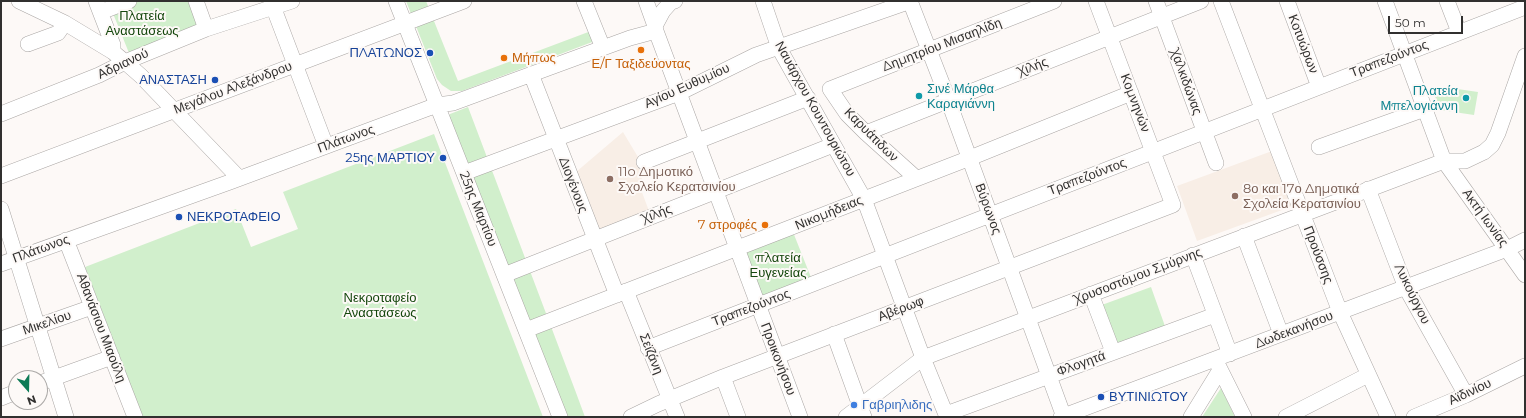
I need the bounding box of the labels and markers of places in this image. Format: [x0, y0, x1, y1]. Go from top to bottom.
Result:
place label: ΠΛΑΤΩΝΟΣ [349, 45, 422, 61]
marker: Ε/Γ Ταξιδεύοντας [636, 45, 646, 55]
marker: ΠΛΑΤΩΝΟΣ [425, 48, 435, 58]
place label: Μήπως [512, 50, 556, 66]
marker: Μήπως [499, 53, 509, 63]
place label: Ε/Γ Ταξιδεύοντας [592, 56, 690, 72]
place label: ΑΝΑΣΤΑΣΗ [139, 72, 207, 88]
marker: ΑΝΑΣΤΑΣΗ [210, 75, 220, 85]
place label: Σινέ Μάρθα Καραγιάννη [927, 81, 995, 112]
place label: Πλατεία Μπελογιάννη [1381, 83, 1458, 114]
marker: Σινέ Μάρθα Καραγιάννη [914, 91, 924, 101]
marker: Πλατεία Μπελογιάννη [1461, 93, 1471, 103]
place label: 25ης ΜΑΡΤΙΟΥ [345, 150, 435, 166]
marker: 25ης ΜΑΡΤΙΟΥ [438, 153, 448, 163]
place label: 11o Δημοτικό Σχολείο Κερατσινίου [618, 164, 736, 195]
marker: 11o Δημοτικό Σχολείο Κερατσινίου [605, 174, 615, 184]
place label: 8ο και 17ο Δημοτικά Σχολεία Κερατσινίου [1243, 181, 1361, 212]
marker: 8ο και 17ο Δημοτικά Σχολεία Κερατσινίου [1230, 191, 1240, 201]
place label: ΝΕΚΡΟΤΑΦΕΙΟ [187, 209, 281, 225]
marker: ΝΕΚΡΟΤΑΦΕΙΟ [174, 212, 184, 222]
place label: 7 στροφές [698, 217, 757, 233]
marker: 7 στροφές [760, 220, 770, 230]
place label: ΒΥΤΙΝΙΩΤΟΥ [1109, 389, 1188, 405]
marker: ΒΥΤΙΝΙΩΤΟΥ [1096, 392, 1106, 402]
place label: Γαβριηλιδης [862, 397, 932, 413]
marker: Γαβριηλιδης [849, 400, 859, 410]

